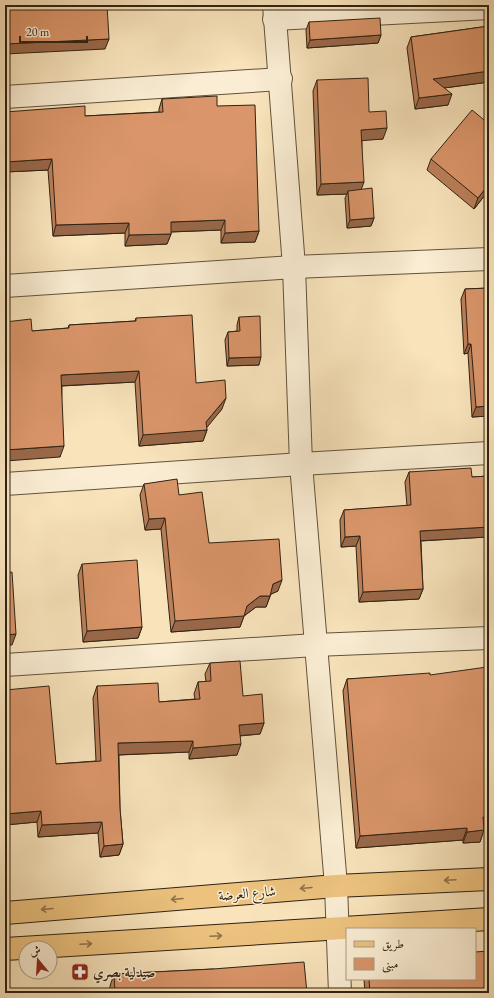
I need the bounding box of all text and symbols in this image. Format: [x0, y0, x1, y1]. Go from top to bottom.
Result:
scale bar [20, 18, 87, 44]
text: 20 m [26, 24, 50, 40]
one-way arrow [444, 877, 457, 884]
street label: شارع العرضة [218, 882, 277, 907]
one-way arrow [300, 885, 313, 892]
one-way arrow [171, 895, 184, 903]
one-way arrow [41, 906, 54, 913]
legend [346, 928, 476, 980]
one-way arrow [209, 933, 222, 940]
text: طريق [382, 936, 404, 952]
north arrow [18, 940, 58, 980]
one-way arrow [79, 940, 92, 947]
text: ش [28, 942, 42, 959]
text: مبنى [382, 956, 398, 973]
pharmacy icon: صيدلية بصري [70, 962, 90, 982]
place label: صيدلية بصري [93, 963, 156, 984]

